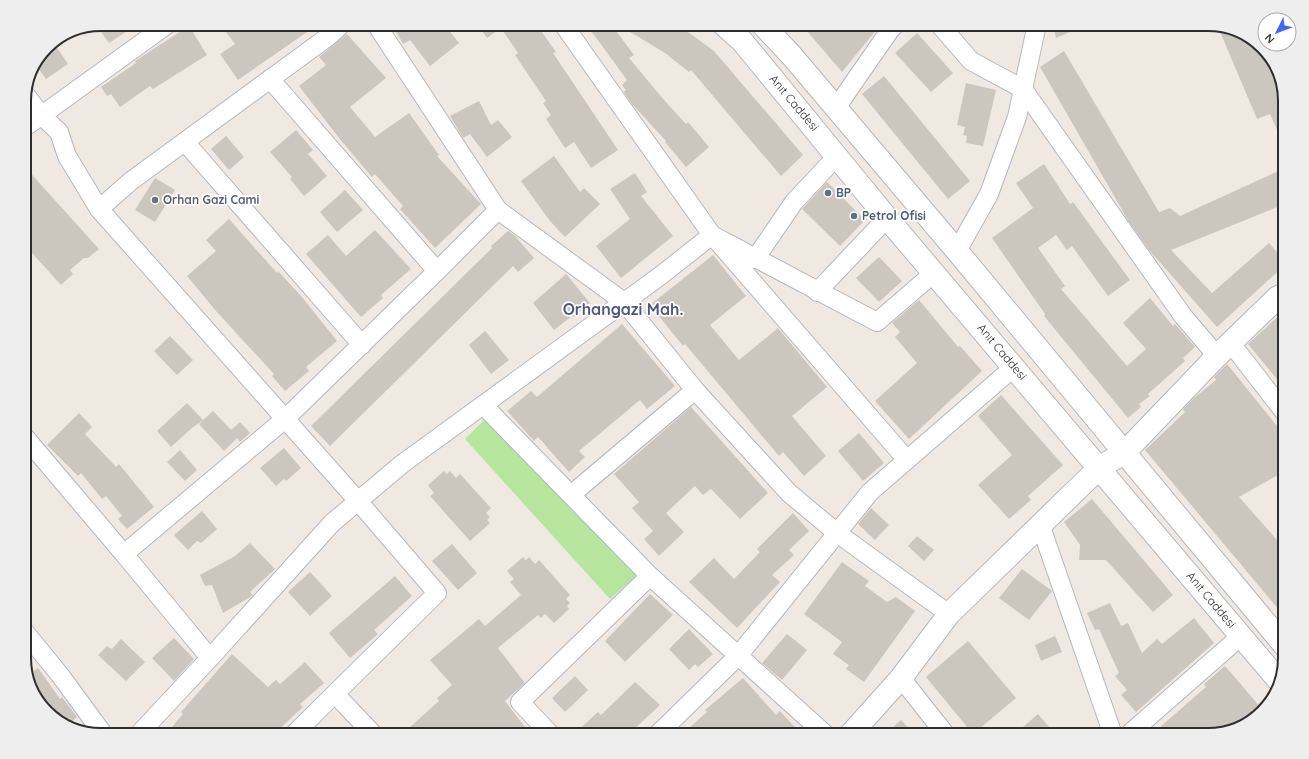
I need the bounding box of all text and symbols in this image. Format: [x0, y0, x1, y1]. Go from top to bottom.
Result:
north arrow [1257, 12, 1297, 52]
text: N [1262, 31, 1277, 46]
street label: Anıt Caddesi [766, 71, 822, 134]
place label: BP [836, 185, 851, 200]
marker: BP [823, 188, 833, 198]
place label: Orhan Gazi Cami [163, 192, 260, 207]
marker: Orhan Gazi Cami [150, 195, 160, 205]
place label: Petrol Ofisi [862, 208, 926, 223]
marker: Petrol Ofisi [849, 211, 859, 221]
district label: Orhangazi Mah. [563, 299, 683, 319]
street label: Anıt Caddesi [974, 320, 1030, 383]
street label: Anıt Caddesi [1183, 568, 1239, 631]

